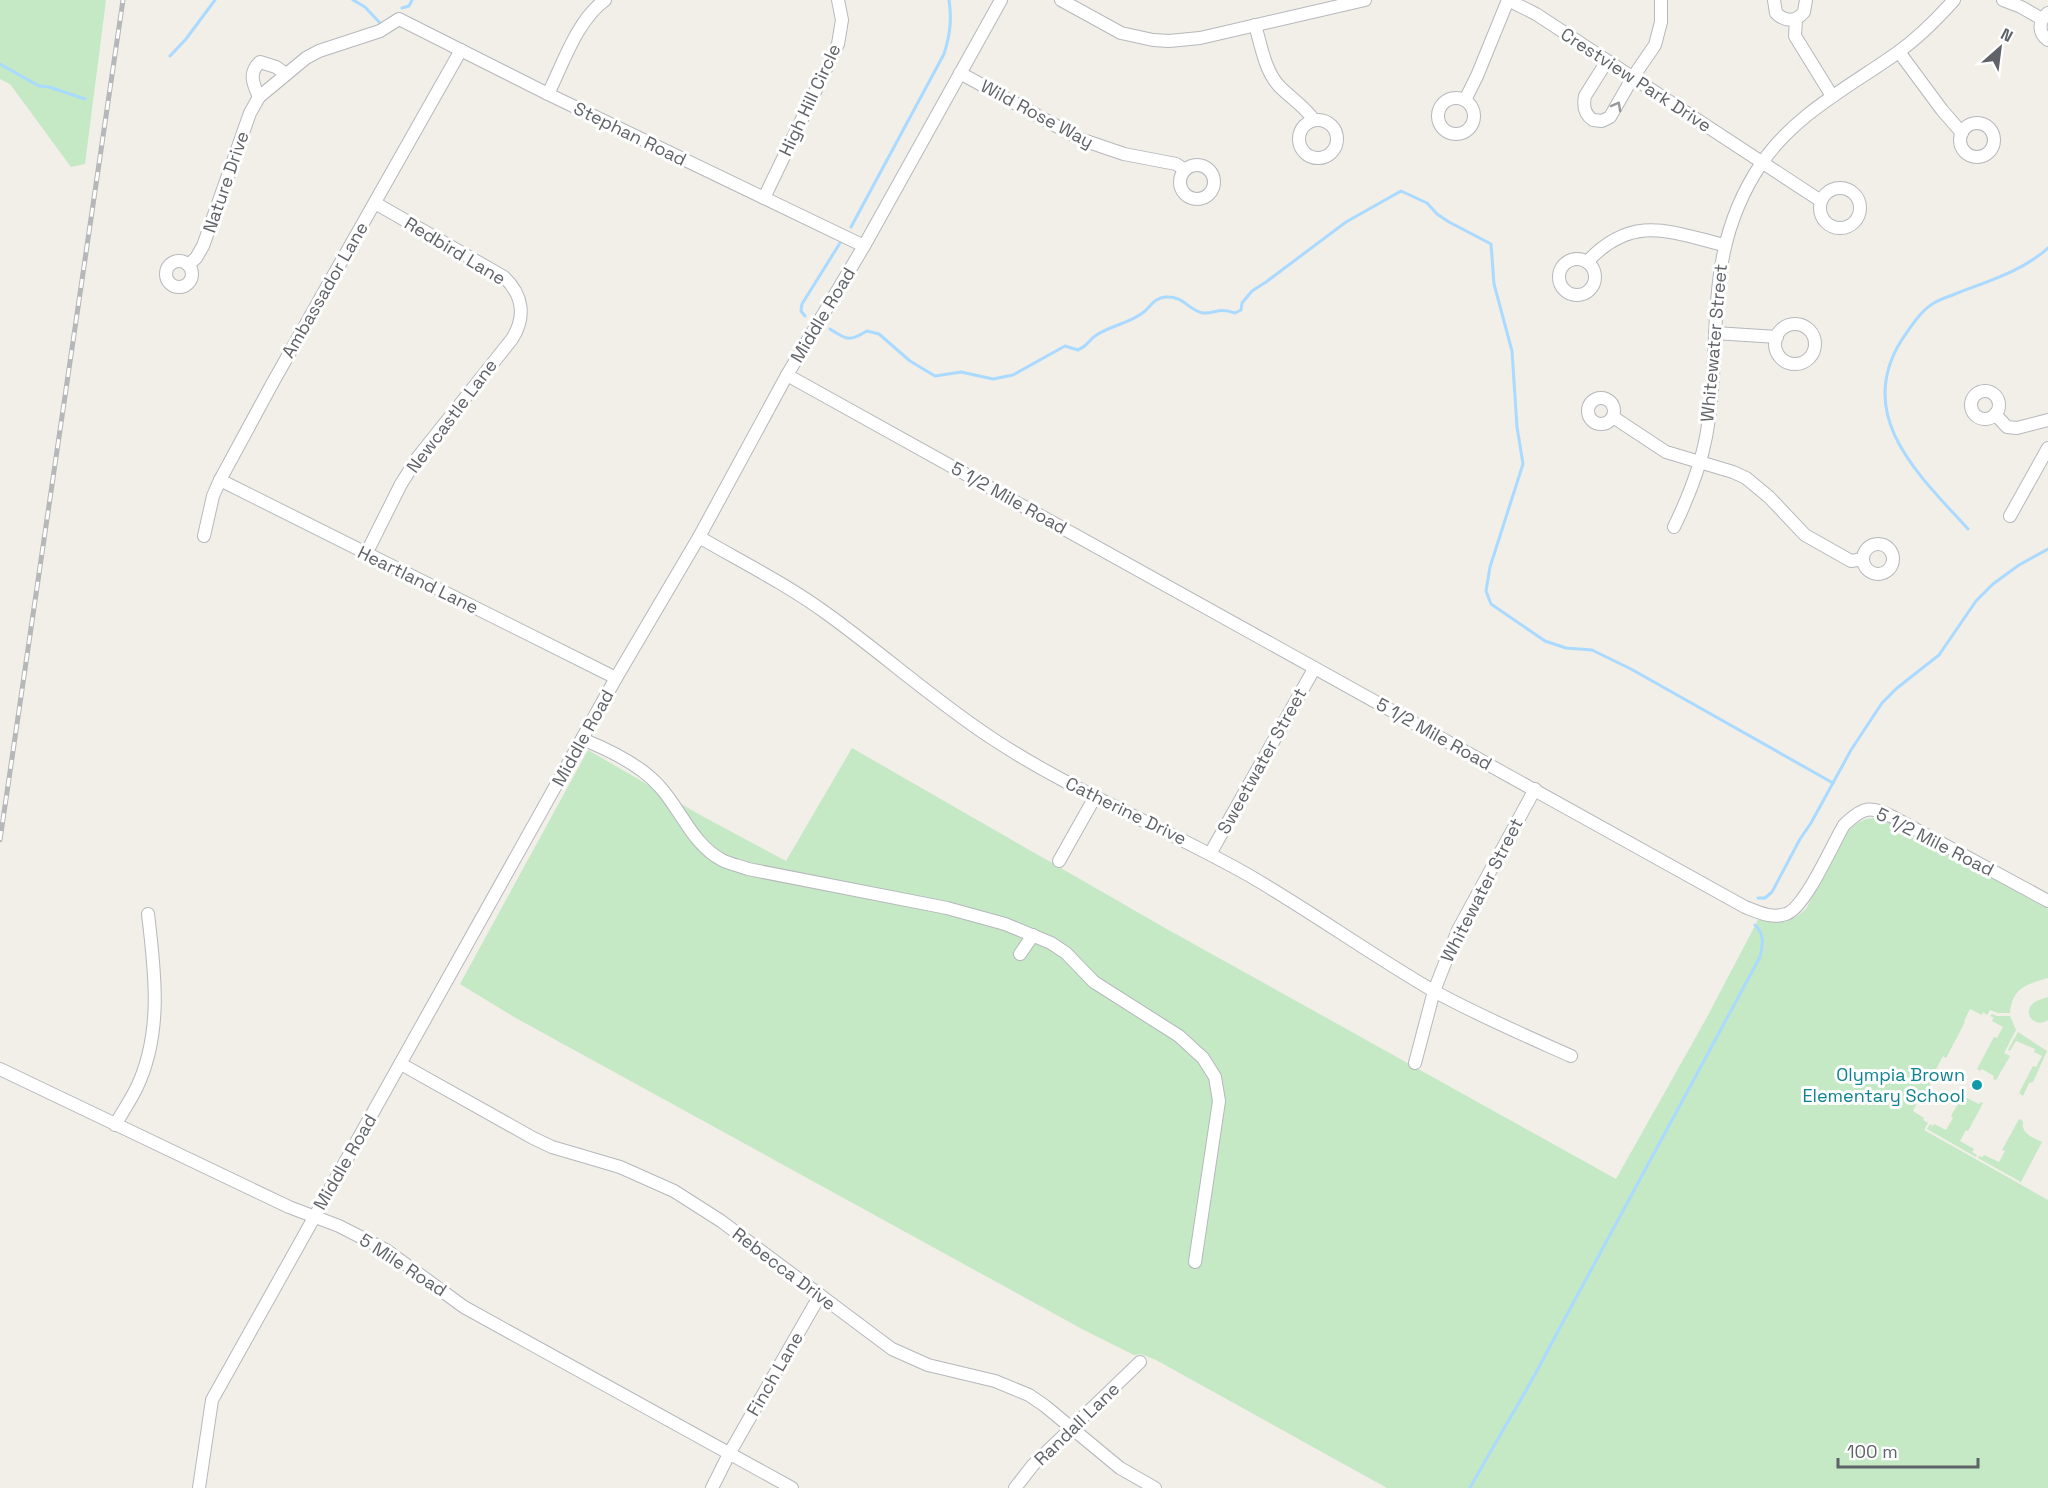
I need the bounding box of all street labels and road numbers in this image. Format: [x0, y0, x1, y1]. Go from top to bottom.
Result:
street label: Crestview Park Drive [1557, 22, 1716, 137]
street label: High Hill Circle [773, 40, 846, 160]
street label: Wild Rose Way [977, 74, 1098, 153]
street label: Stephan Road [570, 96, 690, 171]
street label: Nature Drive [197, 128, 254, 236]
street label: Redbird Lane [400, 211, 510, 290]
street label: Ambassador Lane [276, 217, 373, 362]
street label: Middle Road [785, 263, 860, 367]
street label: Whitewater Street [1695, 263, 1732, 423]
street label: Newcastle Lane [401, 354, 502, 477]
street label: 5 1/2 Mile Road [947, 456, 1071, 539]
street label: Heartland Lane [354, 540, 482, 619]
street label: Sweetwater Street [1212, 684, 1311, 838]
street label: Middle Road [547, 685, 619, 790]
street label: 5 1/2 Mile Road [1372, 692, 1496, 775]
street label: Catherine Drive [1062, 771, 1191, 850]
street label: 5 1/2 Mile Road [1873, 802, 1998, 881]
street label: Whitewater Street [1435, 814, 1528, 966]
street label: Middle Road [308, 1110, 381, 1214]
street label: Rebecca Drive [728, 1222, 841, 1315]
street label: 5 Mile Road [355, 1228, 451, 1301]
street label: Finch Lane [741, 1328, 808, 1420]
street label: Randall Lane [1029, 1377, 1124, 1470]

